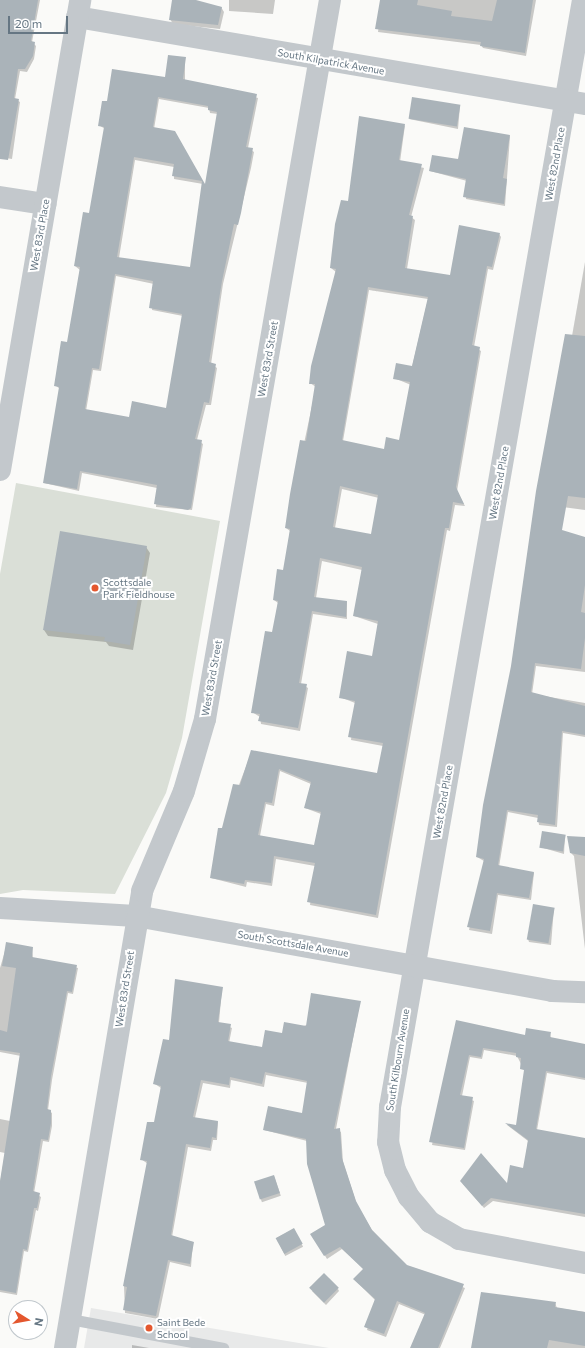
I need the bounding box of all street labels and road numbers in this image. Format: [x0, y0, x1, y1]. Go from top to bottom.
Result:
street label: South Kilpatrick Avenue [277, 47, 385, 77]
street label: West 82nd Place [543, 126, 567, 202]
street label: West 83rd Place [28, 198, 52, 272]
street label: West 83rd Street [255, 320, 281, 398]
street label: West 82nd Place [487, 445, 511, 521]
street label: West 83rd Street [199, 639, 225, 717]
street label: West 82nd Place [431, 764, 455, 840]
street label: South Scottsdale Avenue [236, 928, 350, 960]
street label: West 83rd Street [113, 950, 137, 1028]
street label: South Kilbourn Avenue [384, 1008, 412, 1112]

